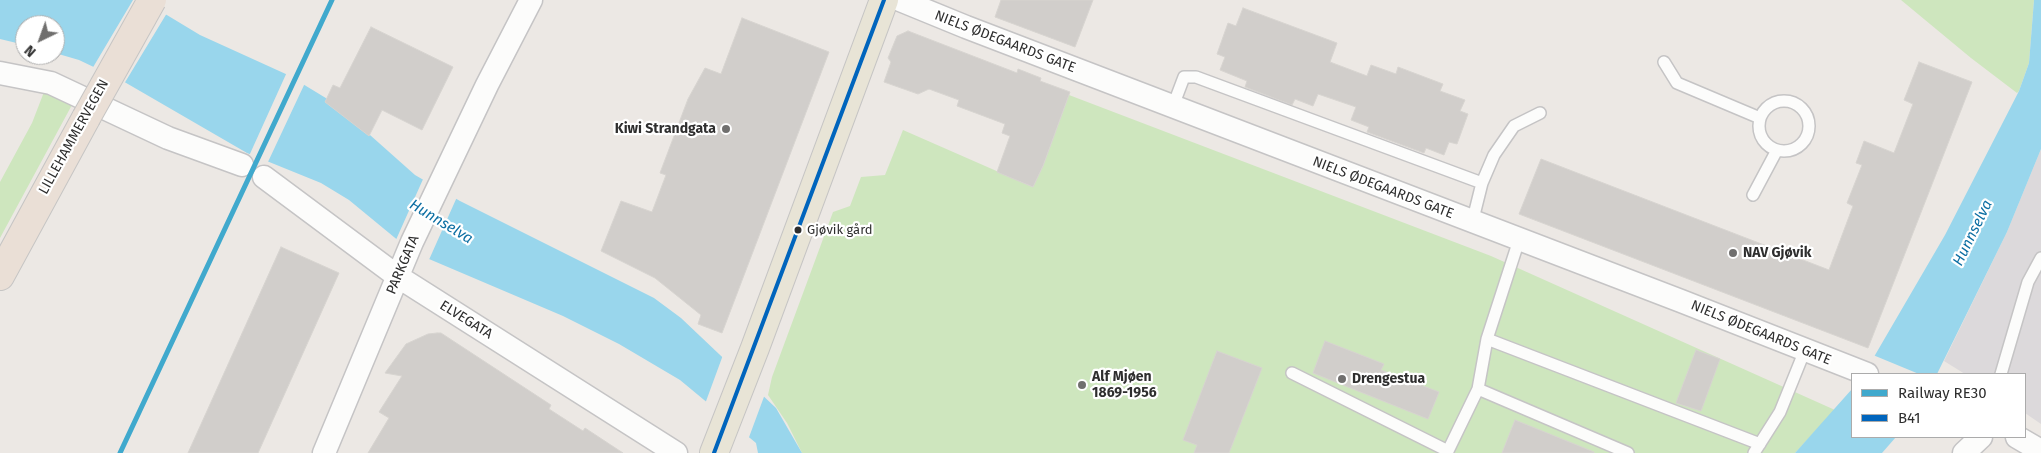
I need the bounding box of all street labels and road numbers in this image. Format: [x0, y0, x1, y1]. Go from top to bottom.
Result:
street label: NIELS ØDEGAARDS GATE [932, 7, 1078, 77]
street label: LILLEHAMMERVEGEN [35, 77, 113, 197]
street label: NIELS ØDEGAARDS GATE [1310, 153, 1456, 223]
street label: PARKGATA [383, 233, 423, 297]
street label: ELVEGATA [436, 297, 496, 343]
street label: NIELS ØDEGAARDS GATE [1688, 297, 1834, 369]

